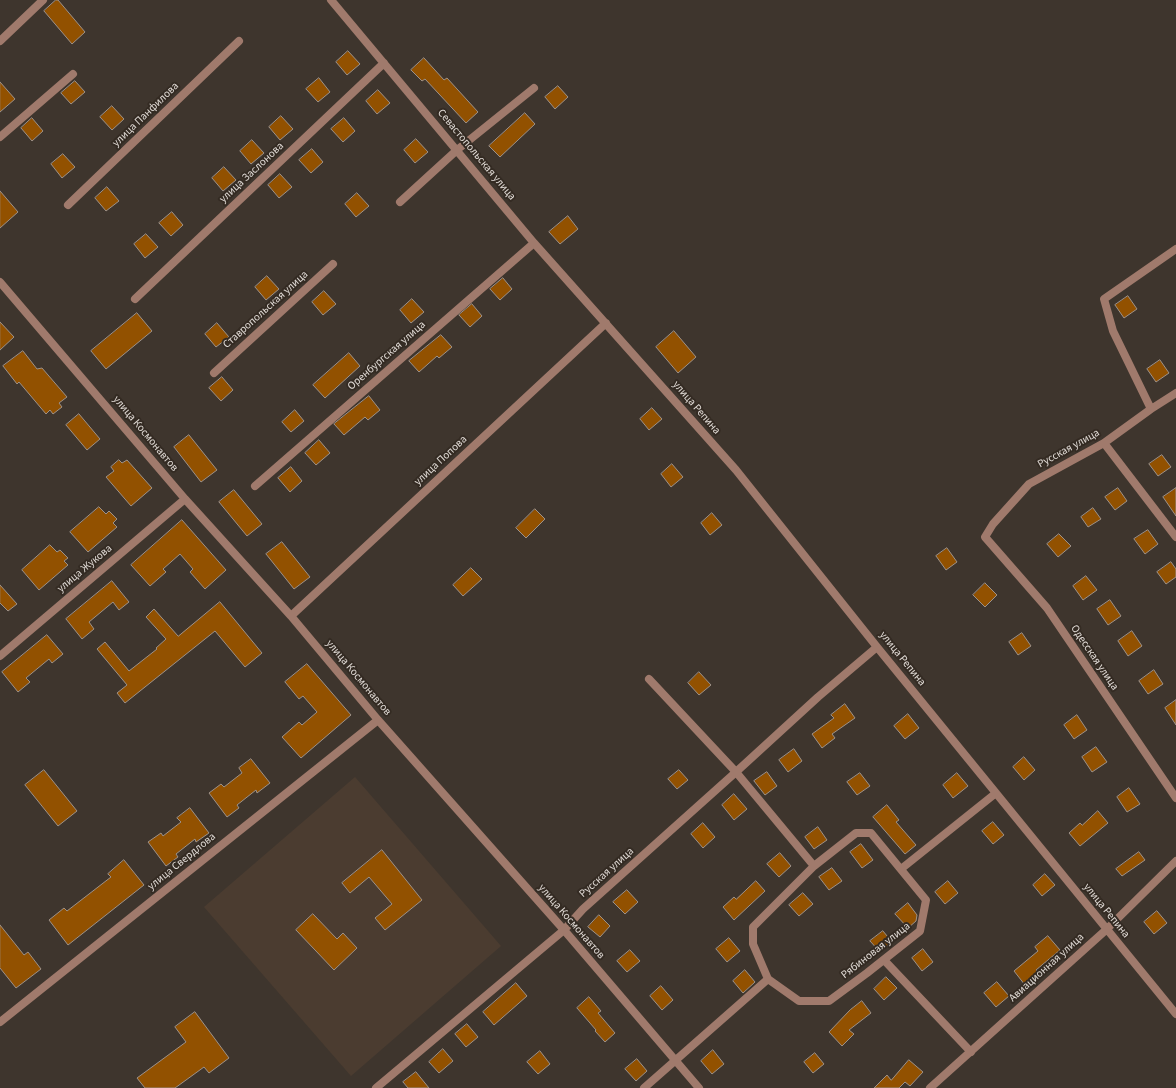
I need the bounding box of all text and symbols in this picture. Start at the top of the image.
street label: улица Панфилова [110,80,182,150]
street label: Севастопольская улица [434,107,518,203]
street label: улица Заслонова [217,140,287,206]
street label: Ставропольская улица [221,268,311,352]
street label: Оренбургская улица [345,319,429,393]
street label: улица Репина [669,379,723,437]
street label: улица Космонавтов [109,393,181,475]
street label: Русская улица [1036,427,1102,471]
street label: улица Попова [412,433,470,489]
street label: улица Жукова [55,542,115,596]
street label: Одесская улица [1067,623,1121,693]
street label: улица Репина [876,629,928,689]
street label: улица Космонавтов [322,637,394,719]
street label: улица Свердлова [145,831,219,893]
street label: Русская улица [577,845,637,901]
street label: улица Репина [1080,881,1132,941]
street label: улица Космонавтов [535,882,607,962]
street label: Рябиновая улица [839,920,913,982]
street label: Авиационная улица [1007,931,1087,1005]

